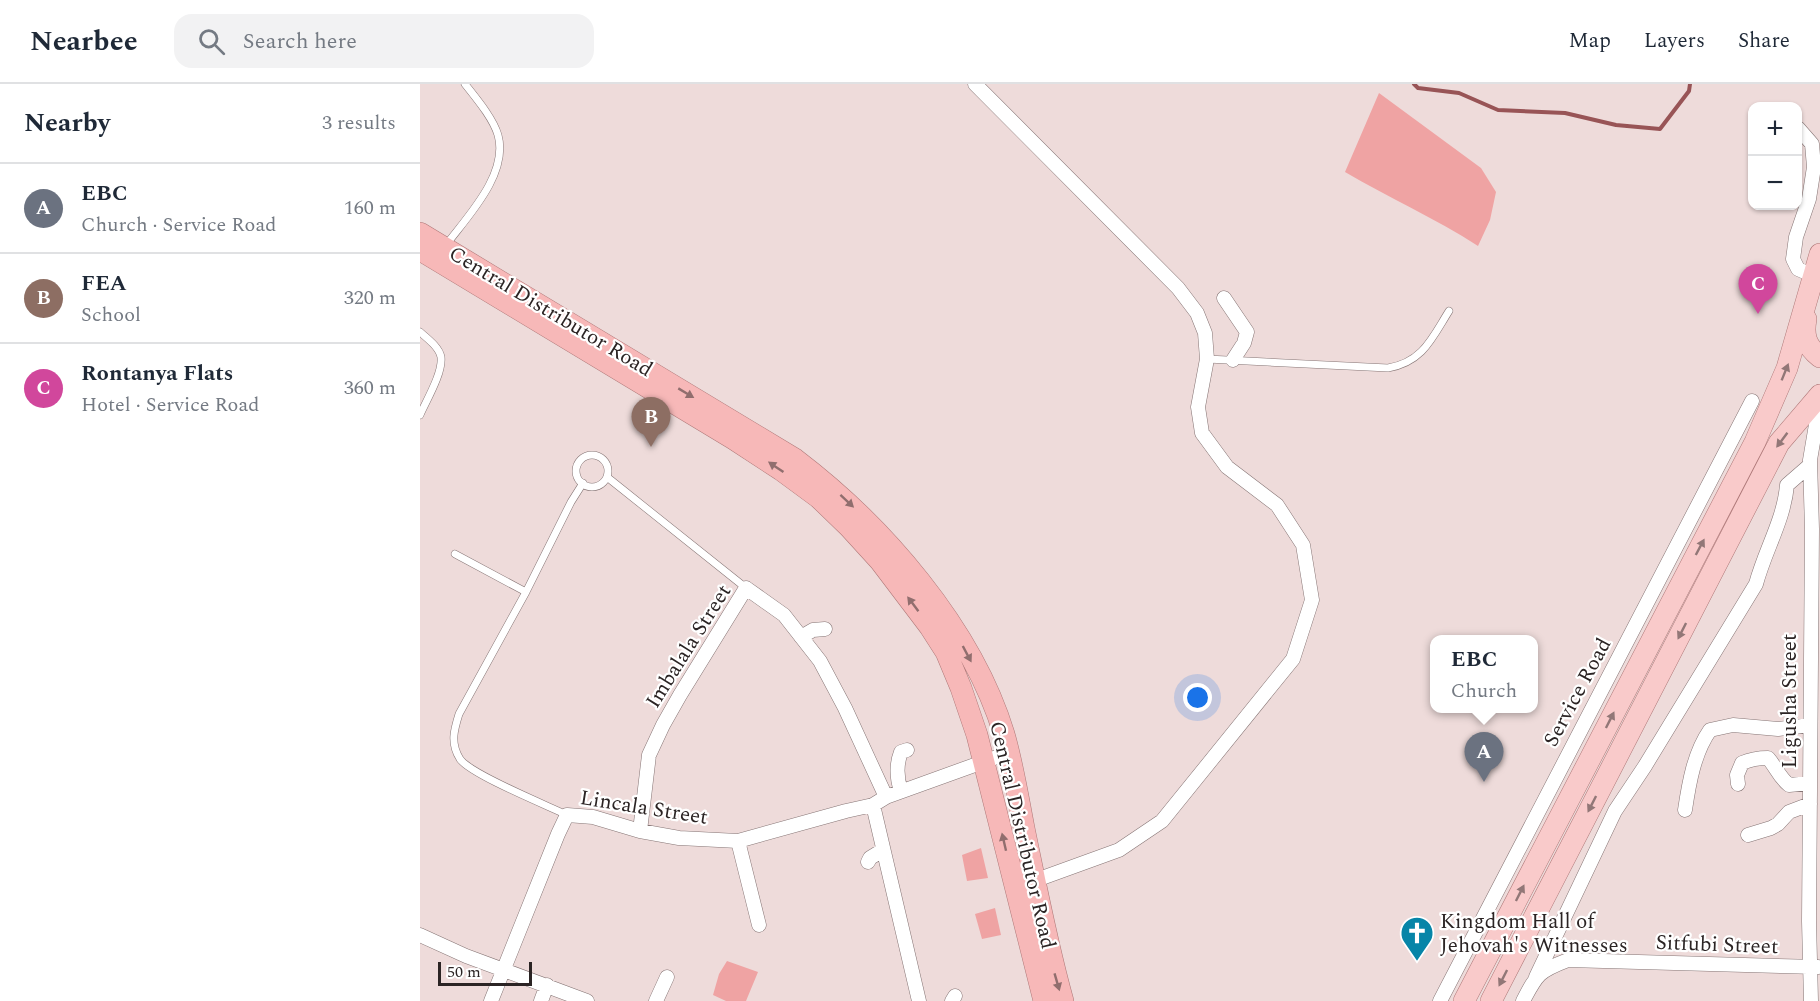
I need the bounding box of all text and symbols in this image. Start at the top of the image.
search box [174,14,594,68]
text: Nearbee [30,20,138,63]
icon: search [195,25,228,58]
text: Search here [243,25,357,58]
text: Map [1569,25,1611,57]
text: Layers [1644,25,1705,57]
text: Share [1738,25,1790,57]
map controls [1748,102,1802,210]
button: + [1748,102,1802,156]
text: Nearby [24,103,110,143]
text: 3 results [322,108,396,138]
button: − [1748,156,1802,210]
text: EBC [81,177,128,210]
text: A [36,193,51,223]
text: 160 m [344,193,396,223]
text: Church · Service Road [81,210,276,240]
street label: Central Distributor Road [442,238,659,386]
pin: C [1738,264,1778,314]
text: FEA [81,267,127,300]
text: B [36,283,51,313]
text: 320 m [344,283,396,313]
text: School [81,300,141,330]
text: Rontanya Flats [81,357,233,390]
one-way arrow [1781,363,1790,381]
text: C [36,373,51,403]
text: 360 m [344,373,396,403]
one-way arrow [678,387,694,398]
text: Hotel · Service Road [81,390,259,420]
pin: B [632,398,670,447]
one-way arrow [1776,431,1788,447]
one-way arrow [768,461,784,473]
one-way arrow [840,494,854,508]
one-way arrow [1695,538,1705,555]
street label: Imbalala Street [638,578,740,715]
one-way arrow [906,596,919,612]
one-way arrow [1677,622,1686,639]
street label: Service Road [1536,632,1620,753]
street label: Ligusha Street [1774,634,1806,768]
popup [1430,635,1538,713]
text: EBC [1451,643,1497,676]
one-way arrow [962,645,972,663]
text: Church [1451,676,1517,706]
your location [1183,683,1212,712]
one-way arrow [1605,711,1615,728]
street label: Central Distributor Road [980,718,1064,952]
pin: A [1464,732,1504,782]
street label: Lincala Street [578,782,710,834]
one-way arrow [1588,795,1598,813]
one-way arrow [999,833,1009,852]
one-way arrow [1515,884,1525,901]
place label: Kingdom Hall of Jehovah's Witnesses [1440,906,1628,962]
church icon: Kingdom Hall of Jehovah's Witnesses [1399,915,1435,962]
street label: Sitfubi Street [1655,927,1779,963]
scale bar [438,959,532,986]
text: 50 m [447,960,481,984]
one-way arrow [1498,969,1508,986]
one-way arrow [1053,973,1062,991]

